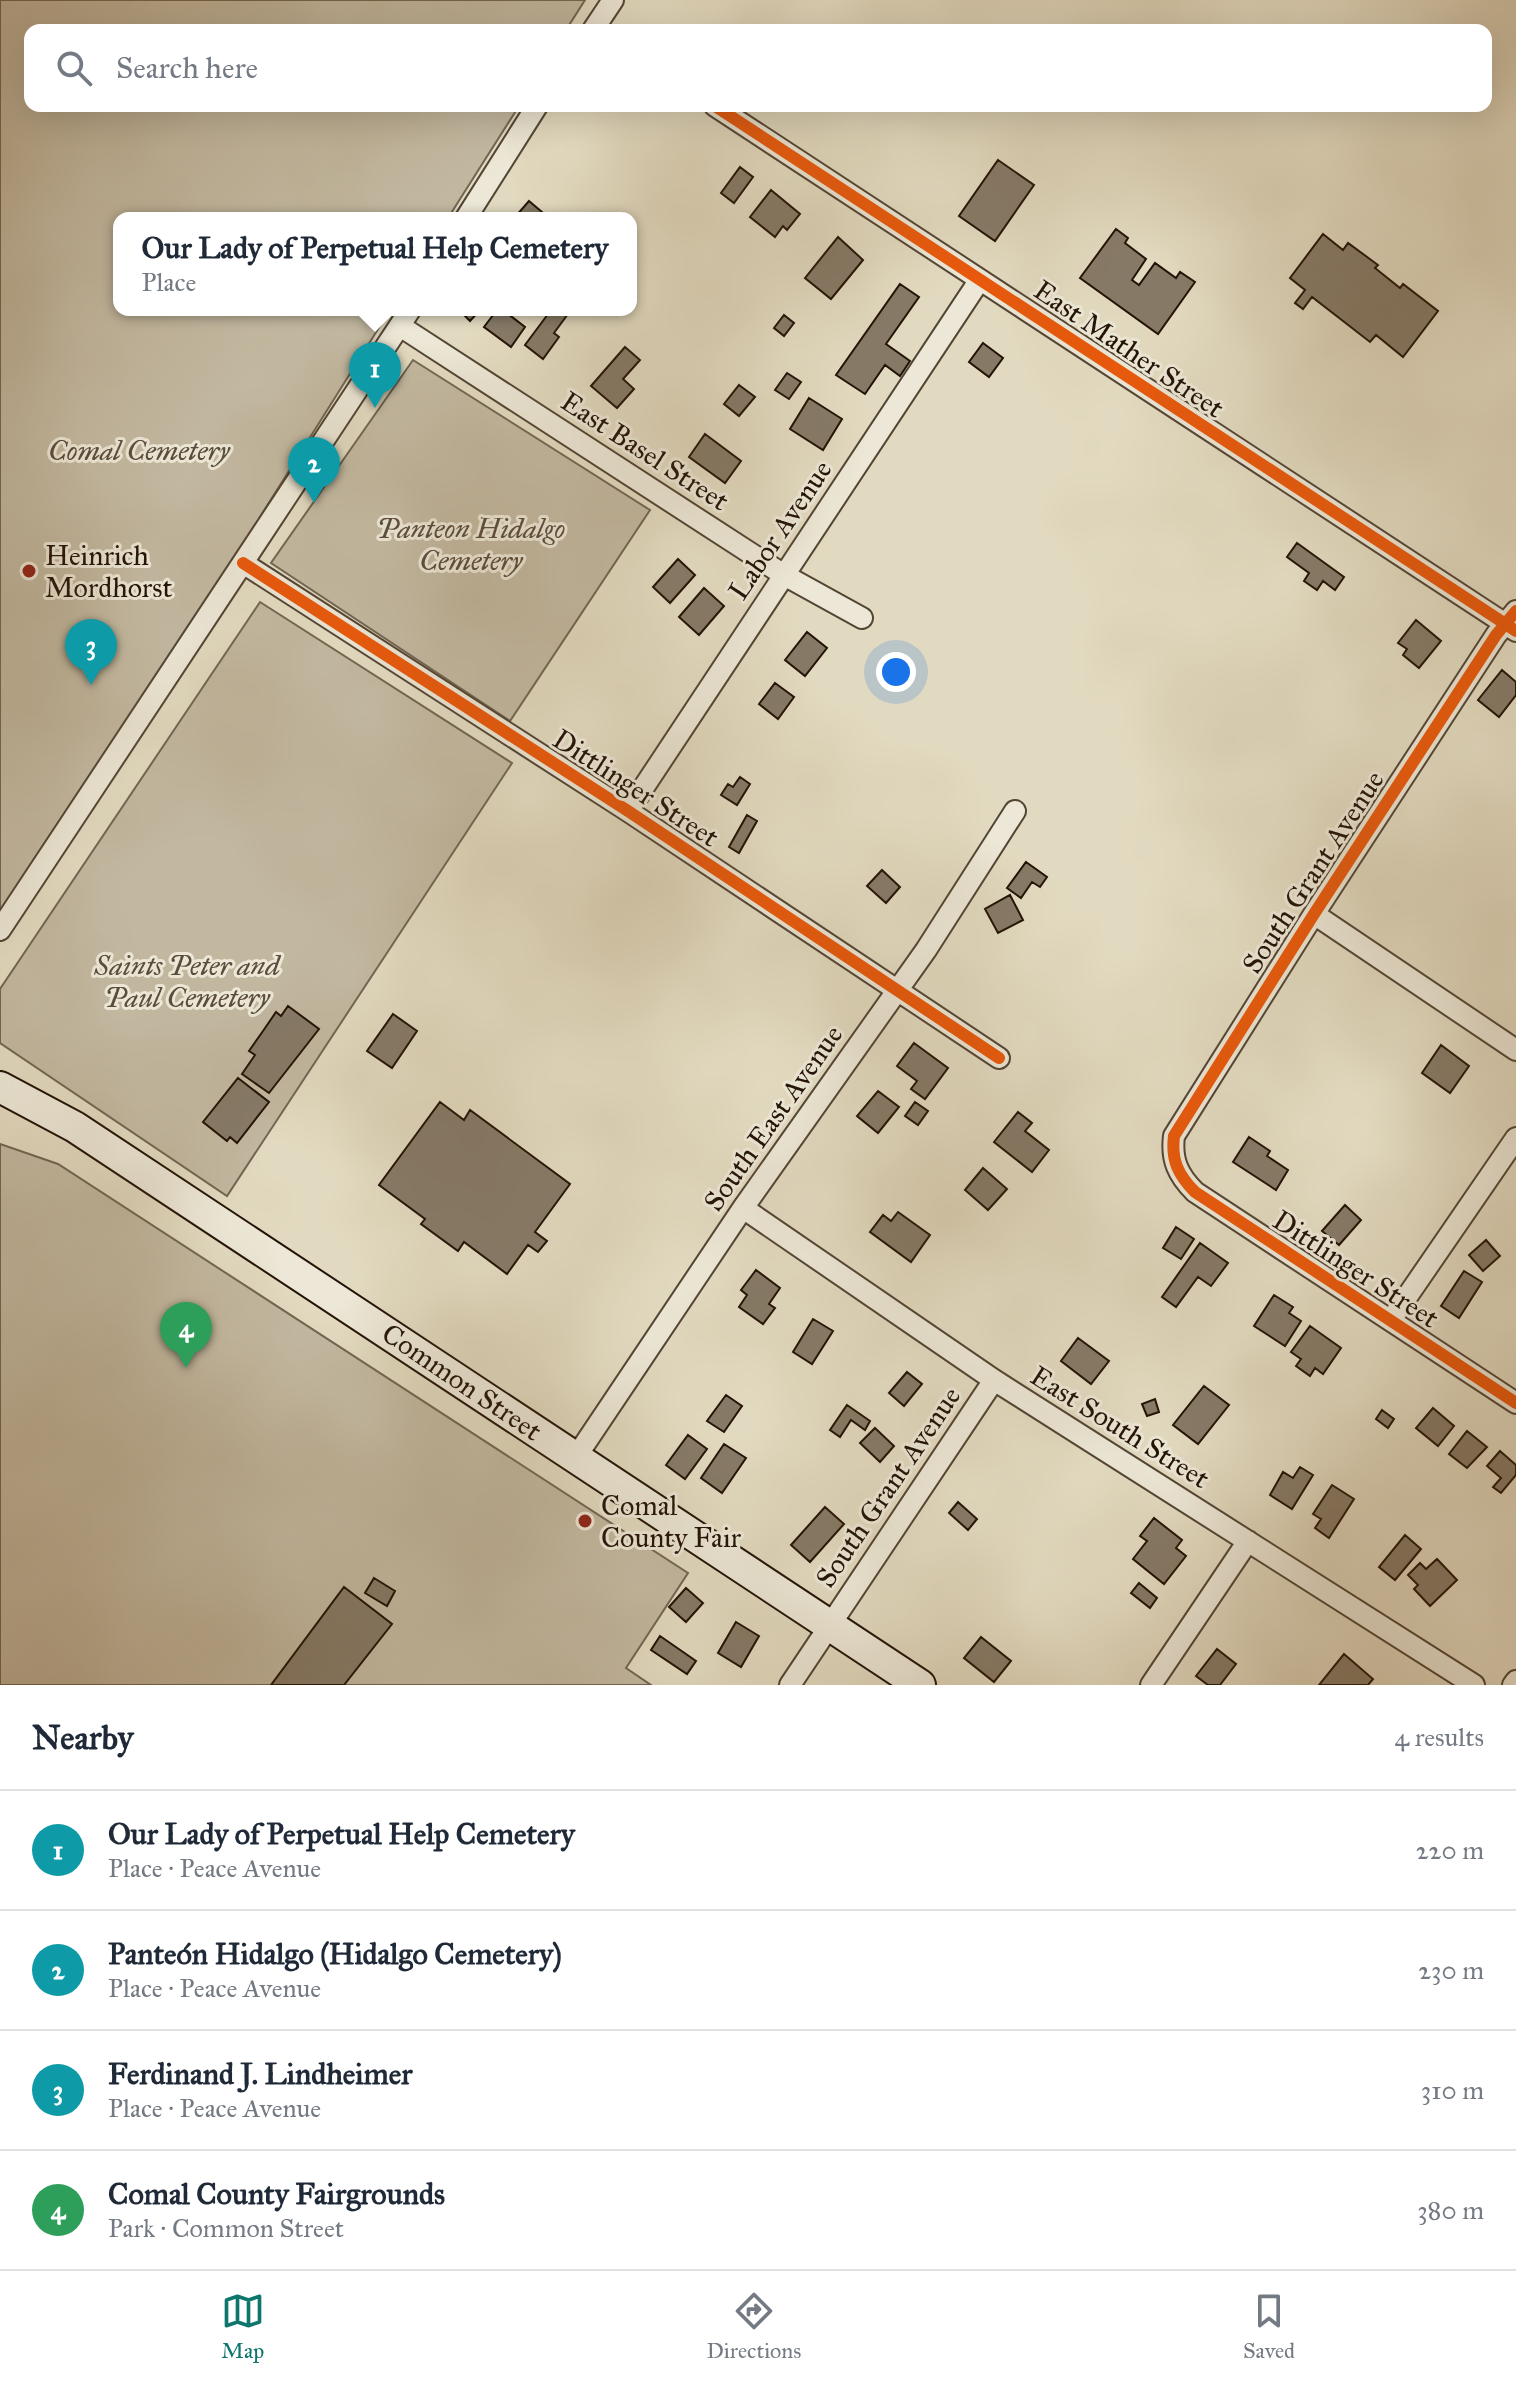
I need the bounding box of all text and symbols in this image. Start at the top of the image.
search box [24,24,1492,112]
icon: search [52,46,96,90]
text: Search here [116,50,258,86]
popup [113,212,637,316]
text: Our Lady of Perpetual Help Cemetery [142,230,608,266]
text: Place [142,266,196,298]
street label: East Mather Street [1027,272,1231,426]
pin: 1 [349,342,401,408]
street label: East Basel Street [554,384,736,518]
park label: Comal Cemetery [48,433,231,468]
pin: 2 [288,437,340,503]
street label: Labor Avenue [720,454,840,606]
park label: Panteon Hidalgo Cemetery [377,511,566,578]
place label: Heinrich Mordhorst [45,538,173,605]
marker: Heinrich Mordhorst [20,562,38,580]
pin: 3 [65,619,117,685]
your location [876,652,916,692]
street label: Dittlinger Street [546,721,726,855]
street label: South Grant Avenue [1234,764,1392,980]
park label: Saints Peter and Paul Cemetery [93,948,282,1015]
street label: South East Avenue [696,1018,850,1218]
street label: Dittlinger Street [1266,1202,1446,1336]
pin: 4 [160,1302,212,1368]
street label: Common Street [375,1316,549,1448]
street label: East South Street [1024,1358,1216,1496]
street label: South Grant Avenue [808,1380,968,1594]
place label: Comal County Fair [601,1488,742,1555]
marker: Comal County Fair [576,1512,594,1530]
text: Nearby [32,1717,134,1758]
text: 4 results [1395,1721,1484,1753]
text: Our Lady of Perpetual Help Cemetery [108,1816,575,1852]
text: 1 [53,1834,63,1866]
text: 220 m [1416,1834,1484,1866]
text: Place · Peace Avenue [108,1852,321,1884]
text: Panteón Hidalgo (Hidalgo Cemetery) [108,1936,562,1972]
text: 2 [52,1954,64,1986]
text: 230 m [1418,1954,1484,1986]
text: Place · Peace Avenue [108,1972,321,2004]
text: Ferdinand J. Lindheimer [108,2056,412,2092]
text: 3 [53,2074,63,2106]
text: 310 m [1421,2074,1484,2106]
text: Place · Peace Avenue [108,2092,321,2124]
text: Comal County Fairgrounds [108,2176,445,2212]
text: 4 [51,2194,65,2226]
text: 380 m [1417,2194,1484,2226]
text: Park · Common Street [108,2212,344,2244]
tab: Map [221,2289,265,2364]
tab: Directions [706,2289,801,2364]
tab: Saved [1243,2289,1295,2364]

